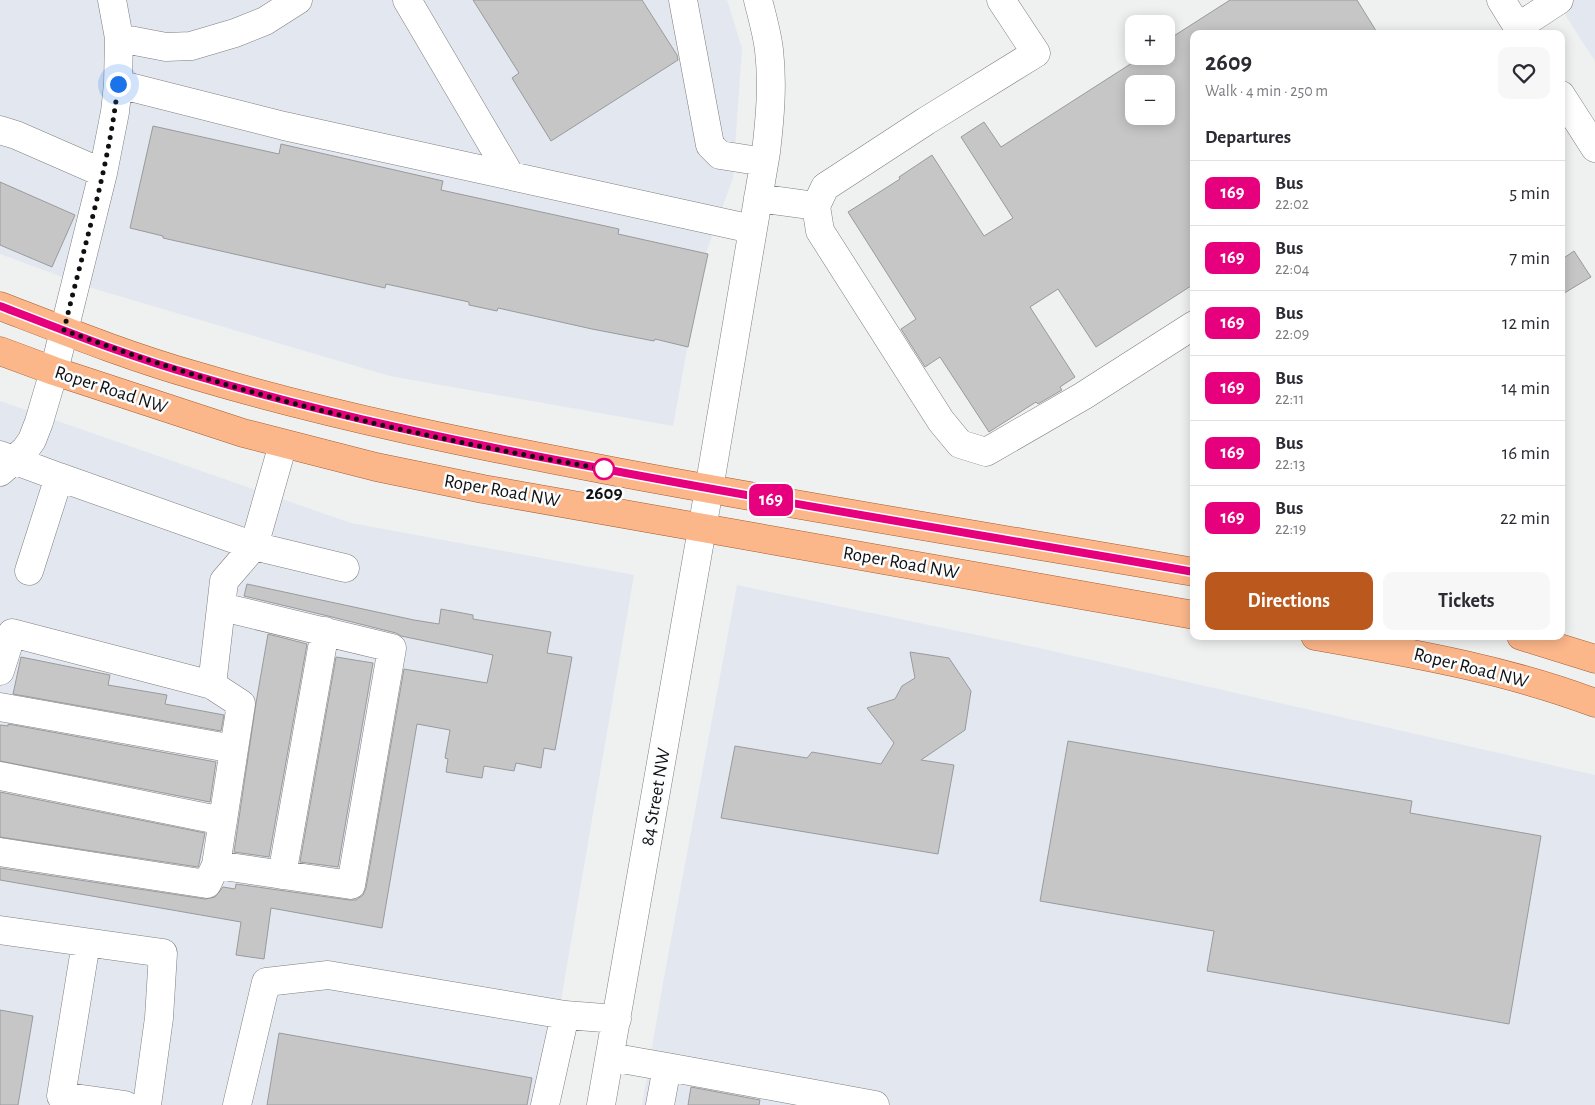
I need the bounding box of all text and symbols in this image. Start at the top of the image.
map controls [1125,15,1175,125]
button: + [1125,15,1175,65]
button: heart [1498,47,1550,99]
text: 2609 [1205,51,1252,75]
your location [106,72,131,97]
button: − [1125,75,1175,125]
text: Walk · 4 min · 250 m [1205,83,1328,99]
text: Departures [1205,128,1291,147]
text: Bus [1275,174,1303,193]
text: 169 [1221,184,1244,202]
text: 5 min [1509,184,1550,203]
text: 22:02 [1275,196,1309,212]
text: Bus [1275,239,1303,258]
text: 169 [1221,249,1244,267]
text: 7 min [1509,249,1550,268]
text: 22:04 [1275,261,1309,277]
text: Bus [1275,304,1303,323]
text: 169 [1221,314,1244,332]
text: 12 min [1502,314,1550,333]
text: 22:09 [1275,326,1309,342]
street label: Roper Road NW [52,363,170,417]
text: Bus [1275,369,1303,388]
text: 169 [1221,379,1244,397]
text: 14 min [1502,379,1550,398]
text: 22:11 [1275,391,1304,407]
text: Bus [1275,434,1303,453]
text: 169 [1221,444,1244,462]
text: 16 min [1502,444,1550,463]
text: 22:13 [1275,456,1305,472]
marker: 2609 [593,458,615,480]
street label: Roper Road NW [443,471,562,511]
place label: 2609 [585,484,623,503]
line badge: 169 [742,484,800,516]
text: 169 [759,491,783,509]
text: Bus [1275,499,1303,518]
text: 169 [1221,509,1244,527]
text: 22 min [1500,509,1550,528]
text: 22:19 [1275,521,1306,537]
street label: Roper Road NW [842,543,961,583]
button: Directions [1205,572,1373,630]
button: Tickets [1383,572,1550,630]
street label: Roper Road NW [1412,645,1530,691]
street label: 84 Street NW [638,747,674,847]

